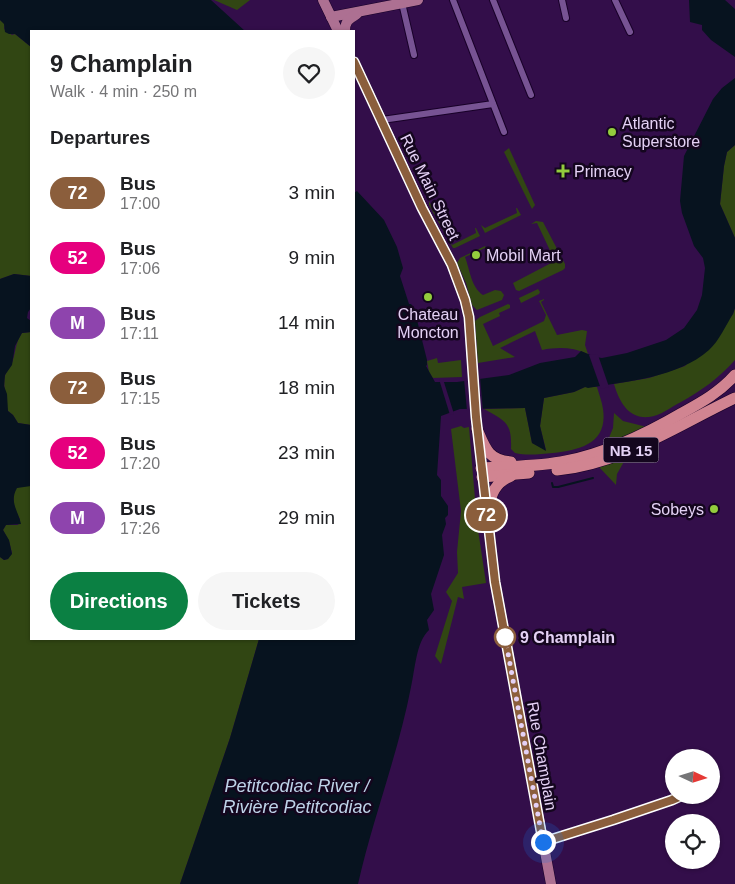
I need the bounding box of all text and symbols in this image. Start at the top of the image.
button: heart [283,47,335,99]
text: 9 Champlain [50,50,193,77]
text: Walk · 4 min · 250 m [50,83,197,100]
place label: Atlantic Superstore [622,115,700,150]
marker: Atlantic Superstore [606,126,618,138]
text: Departures [50,127,150,148]
street label: Rue Main Street [397,131,463,243]
place label: Primacy [574,163,632,180]
marker: Primacy [556,164,570,178]
text: Bus [120,173,156,194]
text: 3 min [289,182,335,203]
text: 72 [67,183,88,203]
text: 17:00 [120,195,160,212]
text: Bus [120,238,156,259]
text: 9 min [289,247,335,268]
place label: Mobil Mart [486,247,561,264]
text: 52 [67,248,88,268]
marker: Mobil Mart [470,249,482,261]
text: 17:06 [120,260,160,277]
marker: Chateau Moncton [422,291,434,303]
text: Bus [120,303,156,324]
place label: Chateau Moncton [397,306,459,341]
text: 14 min [278,312,335,333]
text: M [70,313,85,333]
text: 17:11 [120,325,159,342]
text: Bus [120,368,156,389]
text: 18 min [278,377,335,398]
text: 72 [67,378,88,398]
text: 17:15 [120,390,160,407]
text: Bus [120,433,156,454]
road number: NB 15 [604,438,658,462]
text: 23 min [278,442,335,463]
text: 52 [67,443,88,463]
text: 17:20 [120,455,160,472]
text: Bus [120,498,156,519]
line badge: 72 [464,499,508,531]
place label: Sobeys [651,501,704,518]
marker: Sobeys [708,503,720,515]
text: 72 [476,505,496,525]
text: 29 min [278,507,335,528]
text: M [70,508,85,528]
text: 17:26 [120,520,160,537]
button: Directions [50,572,188,630]
button: Tickets [198,572,335,630]
marker: 9 Champlain [494,626,516,648]
place label: 9 Champlain [520,629,615,646]
street label: Rue Champlain [524,700,560,812]
north arrow [665,749,720,804]
map controls [665,749,720,869]
water label: Petitcodiac River / Rivière Petitcodiac [222,776,372,817]
button: locate [665,814,720,869]
your location [531,830,556,855]

